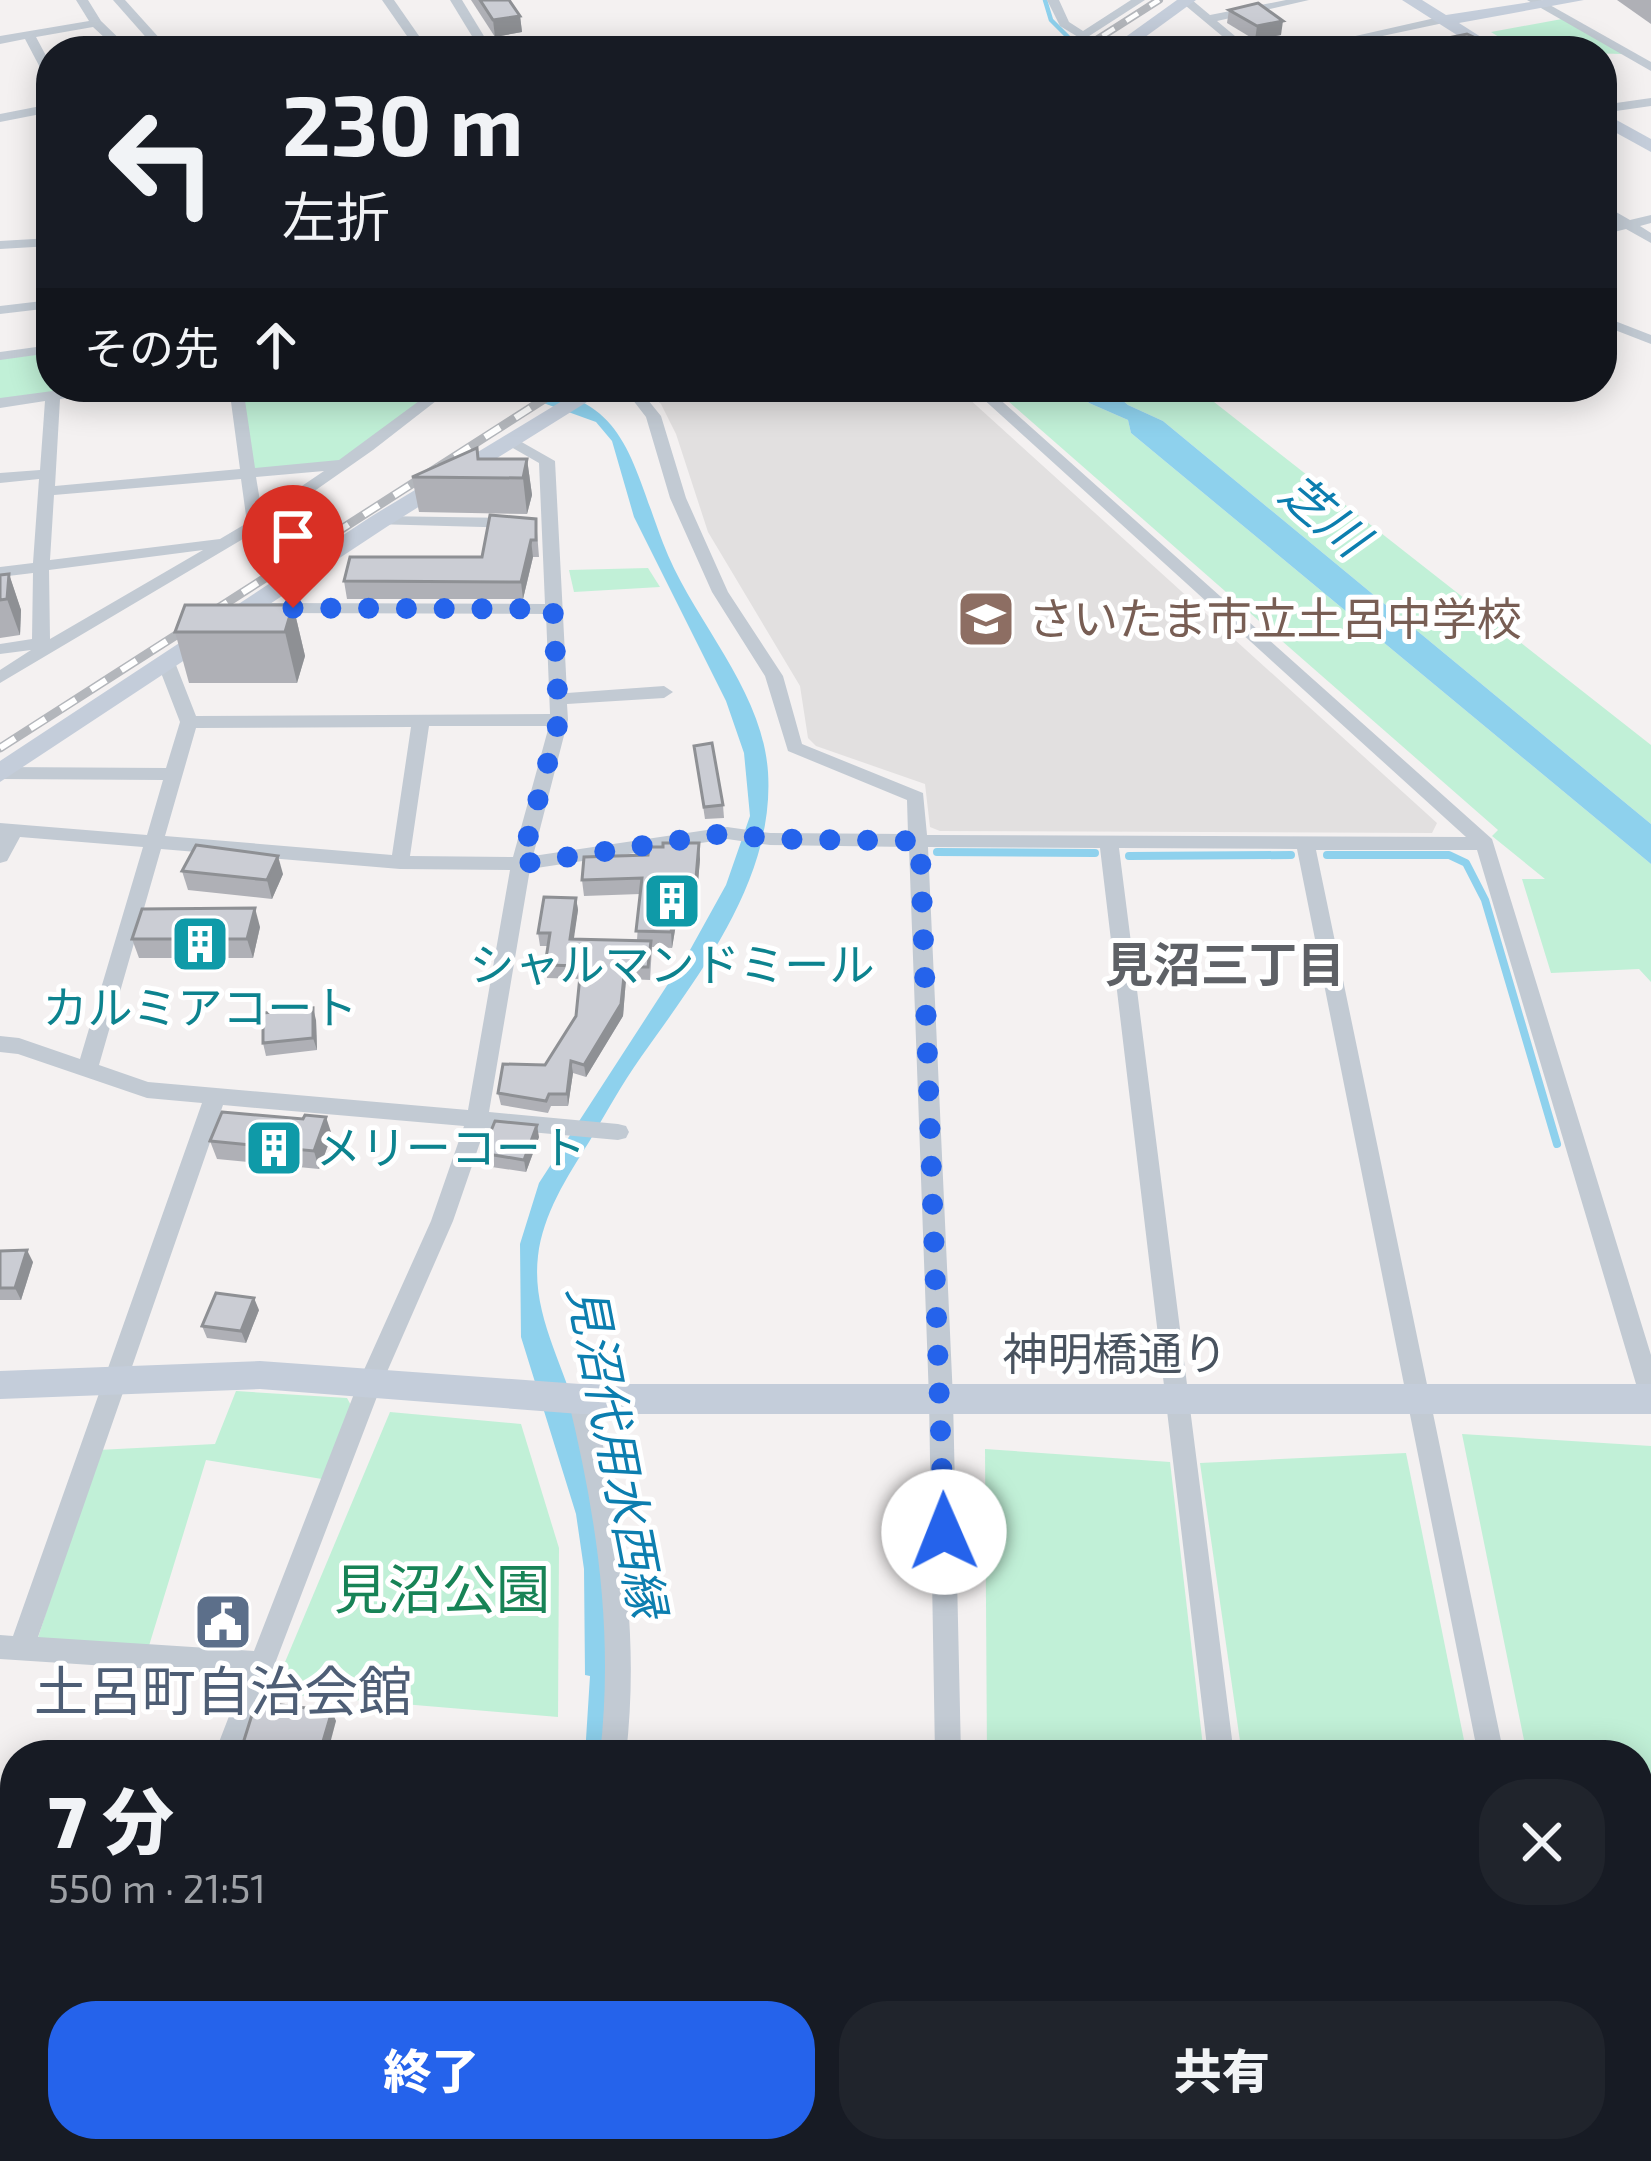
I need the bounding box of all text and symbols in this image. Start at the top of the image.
text: 230 m [282,72,524,173]
icon: left [84,84,240,240]
text: 左折 [282,183,390,248]
icon: ahead [243,312,309,378]
text: その先 [84,320,219,374]
water label: 芝川 [1270,460,1385,570]
pin [242,485,344,608]
icon: arrive [260,503,326,569]
school or university icon: さいたま市立土呂中学校 [955,588,1017,650]
place label: さいたま市立土呂中学校 [1028,590,1522,644]
building icon: シャルマンドミール [641,870,703,932]
building icon: カルミアコート [169,913,231,975]
district label: 見沼三丁目 [1105,934,1345,992]
place label: シャルマンドミール [469,936,875,990]
place label: カルミアコート [42,979,358,1033]
building icon: メリーコート [243,1117,305,1179]
place label: メリーコート [316,1119,586,1173]
water label: 見沼代用水西縁 [558,1280,680,1626]
street label: 神明橋通り [1002,1325,1228,1379]
position arrow [881,1469,1007,1595]
park label: 見沼公園 [334,1555,550,1620]
public building icon: 土呂町自治会館 [192,1591,254,1653]
place label: 土呂町自治会館 [34,1657,412,1722]
text: 7 分 [48,1776,174,1862]
button: close [1479,1779,1605,1905]
text: 550 m · 21:51 [48,1864,266,1911]
button: 終了 [48,2001,815,2139]
button: 共有 [839,2001,1605,2139]

